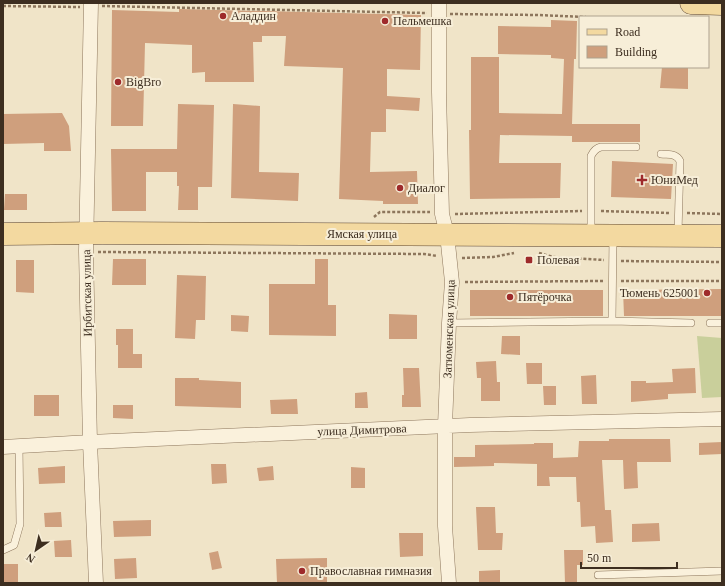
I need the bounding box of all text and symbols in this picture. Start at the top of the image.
place label: Аладдин [231,9,277,23]
marker: Аладдин [218,11,228,21]
place label: Пельмешка [393,14,452,28]
marker: Пельмешка [380,16,390,26]
legend [579,16,709,68]
text: Road [615,25,640,39]
text: Building [615,45,657,59]
place label: BigBro [126,75,161,89]
marker: BigBro [113,77,123,87]
place label: ЮниМед [651,173,698,187]
marker: ЮниМед [636,174,648,186]
place label: Диалог [408,181,445,195]
marker: Диалог [395,183,405,193]
street label: Ямская улица [327,227,398,241]
street label: Ирбитская улица [79,249,95,337]
place label: Полевая [537,253,580,267]
marker: Полевая [524,255,534,265]
street label: Затюменская улица [440,279,458,379]
place label: Тюмень 625001 [620,286,699,300]
marker: Тюмень 625001 [702,288,712,298]
place label: Пятёрочка [518,290,572,304]
marker: Пятёрочка [505,292,515,302]
street label: улица Димитрова [317,421,408,439]
north arrow [16,530,56,570]
scale bar [581,544,677,570]
text: N [24,551,37,565]
text: 50 m [587,551,612,565]
place label: Православная гимназия [310,564,432,578]
marker: Православная гимназия [297,566,307,576]

